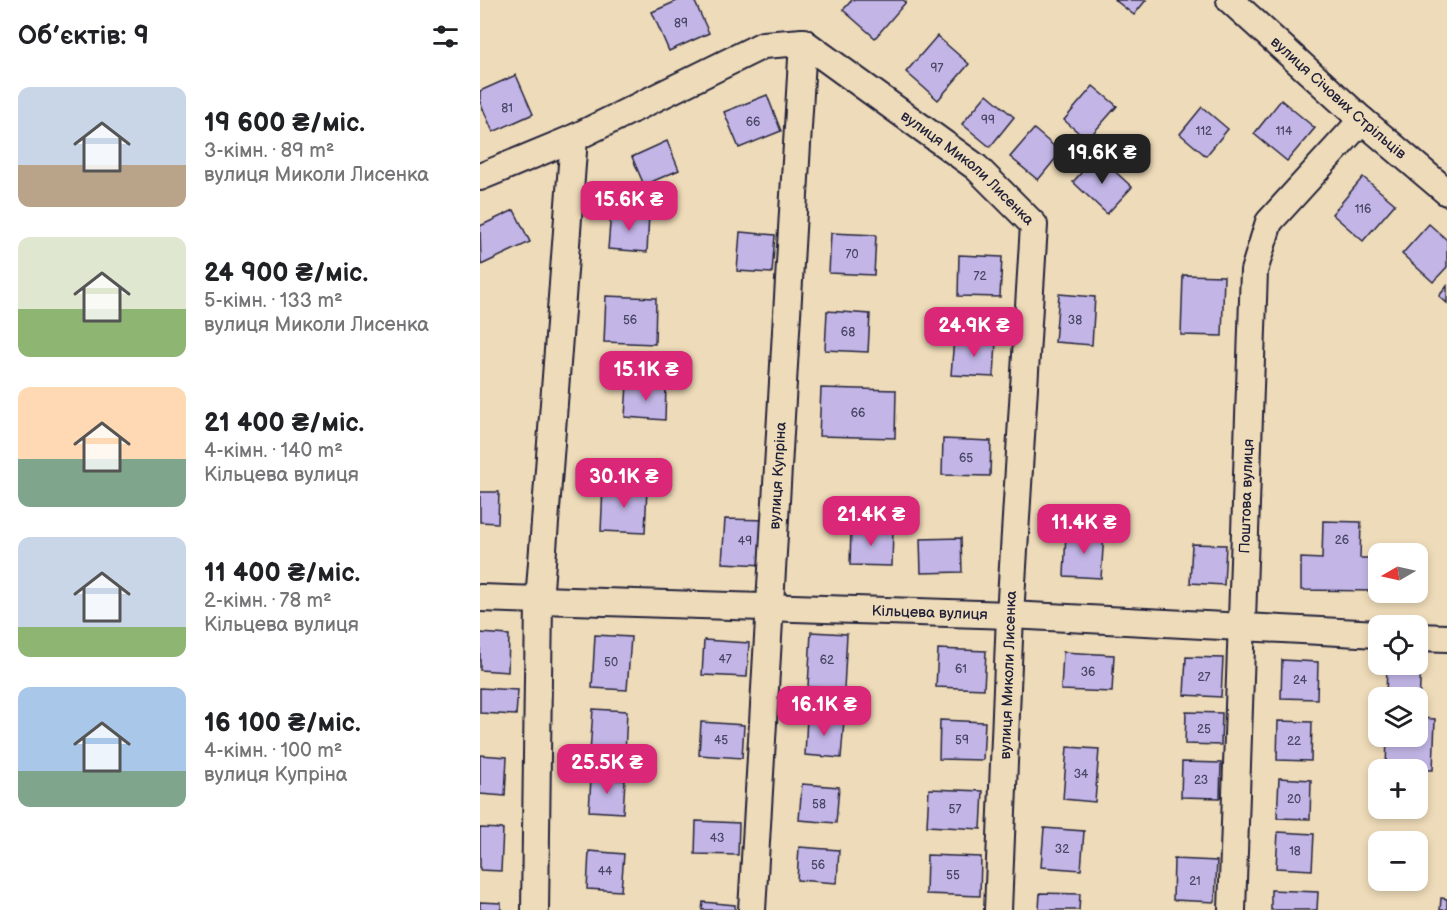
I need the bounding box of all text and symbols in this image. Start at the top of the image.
house number: 89 [674,16,688,31]
icon: filters [429,20,462,53]
text: Об’єктів: 9 [18,21,149,52]
street label: вулиця Січових Стрільців [1267,33,1410,163]
house number: 97 [931,61,944,76]
house number: 81 [501,101,513,116]
street label: вулиця Миколи Лисенка [897,107,1038,230]
text: 19 600 ₴/міс. [204,108,365,139]
icon: home [66,111,138,183]
house number: 99 [981,113,995,128]
house number: 66 [746,115,760,130]
house number: 112 [1196,124,1212,139]
house number: 114 [1276,124,1293,139]
pin: 19.6K ₴ [1047,134,1157,185]
text: 3-кімн. · 89 m² [204,139,334,163]
text: 19.6K ₴ [1068,141,1137,165]
text: вулиця Миколи Лисенка [204,163,429,187]
pin: 15.6K ₴ [574,181,684,232]
text: 15.6K ₴ [595,188,663,212]
house number: 116 [1355,202,1371,217]
house number: 70 [846,247,858,262]
text: 24 900 ₴/міс. [204,258,368,289]
icon: home [66,261,138,333]
house number: 72 [974,269,986,284]
text: 5-кімн. · 133 m² [204,289,343,313]
pin: 24.9K ₴ [919,307,1029,358]
text: вулиця Миколи Лисенка [204,313,429,337]
house number: 56 [623,313,637,328]
house number: 38 [1068,313,1082,328]
text: 24.9K ₴ [938,314,1010,338]
house number: 68 [841,325,855,340]
pin: 15.1K ₴ [591,351,701,402]
text: 15.1K ₴ [613,358,679,382]
house number: 66 [851,406,865,421]
text: 21 400 ₴/міс. [204,408,364,439]
icon: home [66,411,138,483]
street label: вулиця Купріна [765,421,791,530]
text: 4-кімн. · 140 m² [204,439,343,463]
street label: Поштова вулиця [1235,439,1258,554]
house number: 65 [959,451,973,466]
pin: 30.1K ₴ [569,458,679,509]
text: Кільцева вулиця [204,463,359,487]
text: 30.1K ₴ [589,465,659,489]
pin: 21.4K ₴ [816,496,926,547]
text: 21.4K ₴ [837,503,905,527]
pin: 11.4K ₴ [1029,504,1139,555]
text: 11.4K ₴ [1051,511,1117,535]
house number: 26 [1335,533,1349,548]
house number: 49 [738,534,752,549]
north arrow [1368,543,1428,603]
map controls [1368,543,1428,891]
text: 11 400 ₴/міс. [204,558,360,589]
icon: home [66,561,138,633]
text: 2-кімн. · 78 m² [204,589,332,613]
street label: вулиця Миколи Лисенка [996,590,1021,760]
street label: Кільцева вулиця [871,602,988,624]
text: Кільцева вулиця [204,613,359,637]
button: locate [1368,615,1428,675]
house number: 47 [718,652,732,667]
house number: 62 [820,653,834,668]
house number: 50 [604,655,618,670]
house number: 61 [955,662,967,677]
house number: 36 [1081,665,1095,680]
house number: 27 [1198,670,1211,685]
house number: 24 [1293,673,1308,688]
pin: 16.1K ₴ [769,686,879,737]
button: layers [1368,687,1428,747]
text: 16.1K ₴ [791,693,857,717]
text: 16 100 ₴/міс. [204,708,361,739]
icon: home [66,711,138,783]
house number: 25 [1197,722,1211,737]
house number: 45 [714,733,728,748]
house number: 59 [955,733,969,748]
house number: 22 [1287,734,1301,749]
text: 4-кімн. · 100 m² [204,739,342,763]
pin: 25.5K ₴ [552,744,662,795]
text: 25.5K ₴ [571,751,643,775]
button: + [1368,759,1428,819]
text: вулиця Купріна [204,763,348,787]
house number: 34 [1074,767,1089,782]
house number: 23 [1194,773,1208,788]
house number: 20 [1287,792,1301,807]
house number: 58 [812,797,826,812]
house number: 57 [949,802,961,817]
house number: 43 [710,831,724,846]
button: − [1368,831,1428,891]
house number: 32 [1055,842,1069,857]
house number: 18 [1289,844,1301,859]
house number: 56 [811,858,825,873]
house number: 44 [598,864,613,879]
house number: 55 [946,868,960,883]
house number: 21 [1189,874,1201,889]

